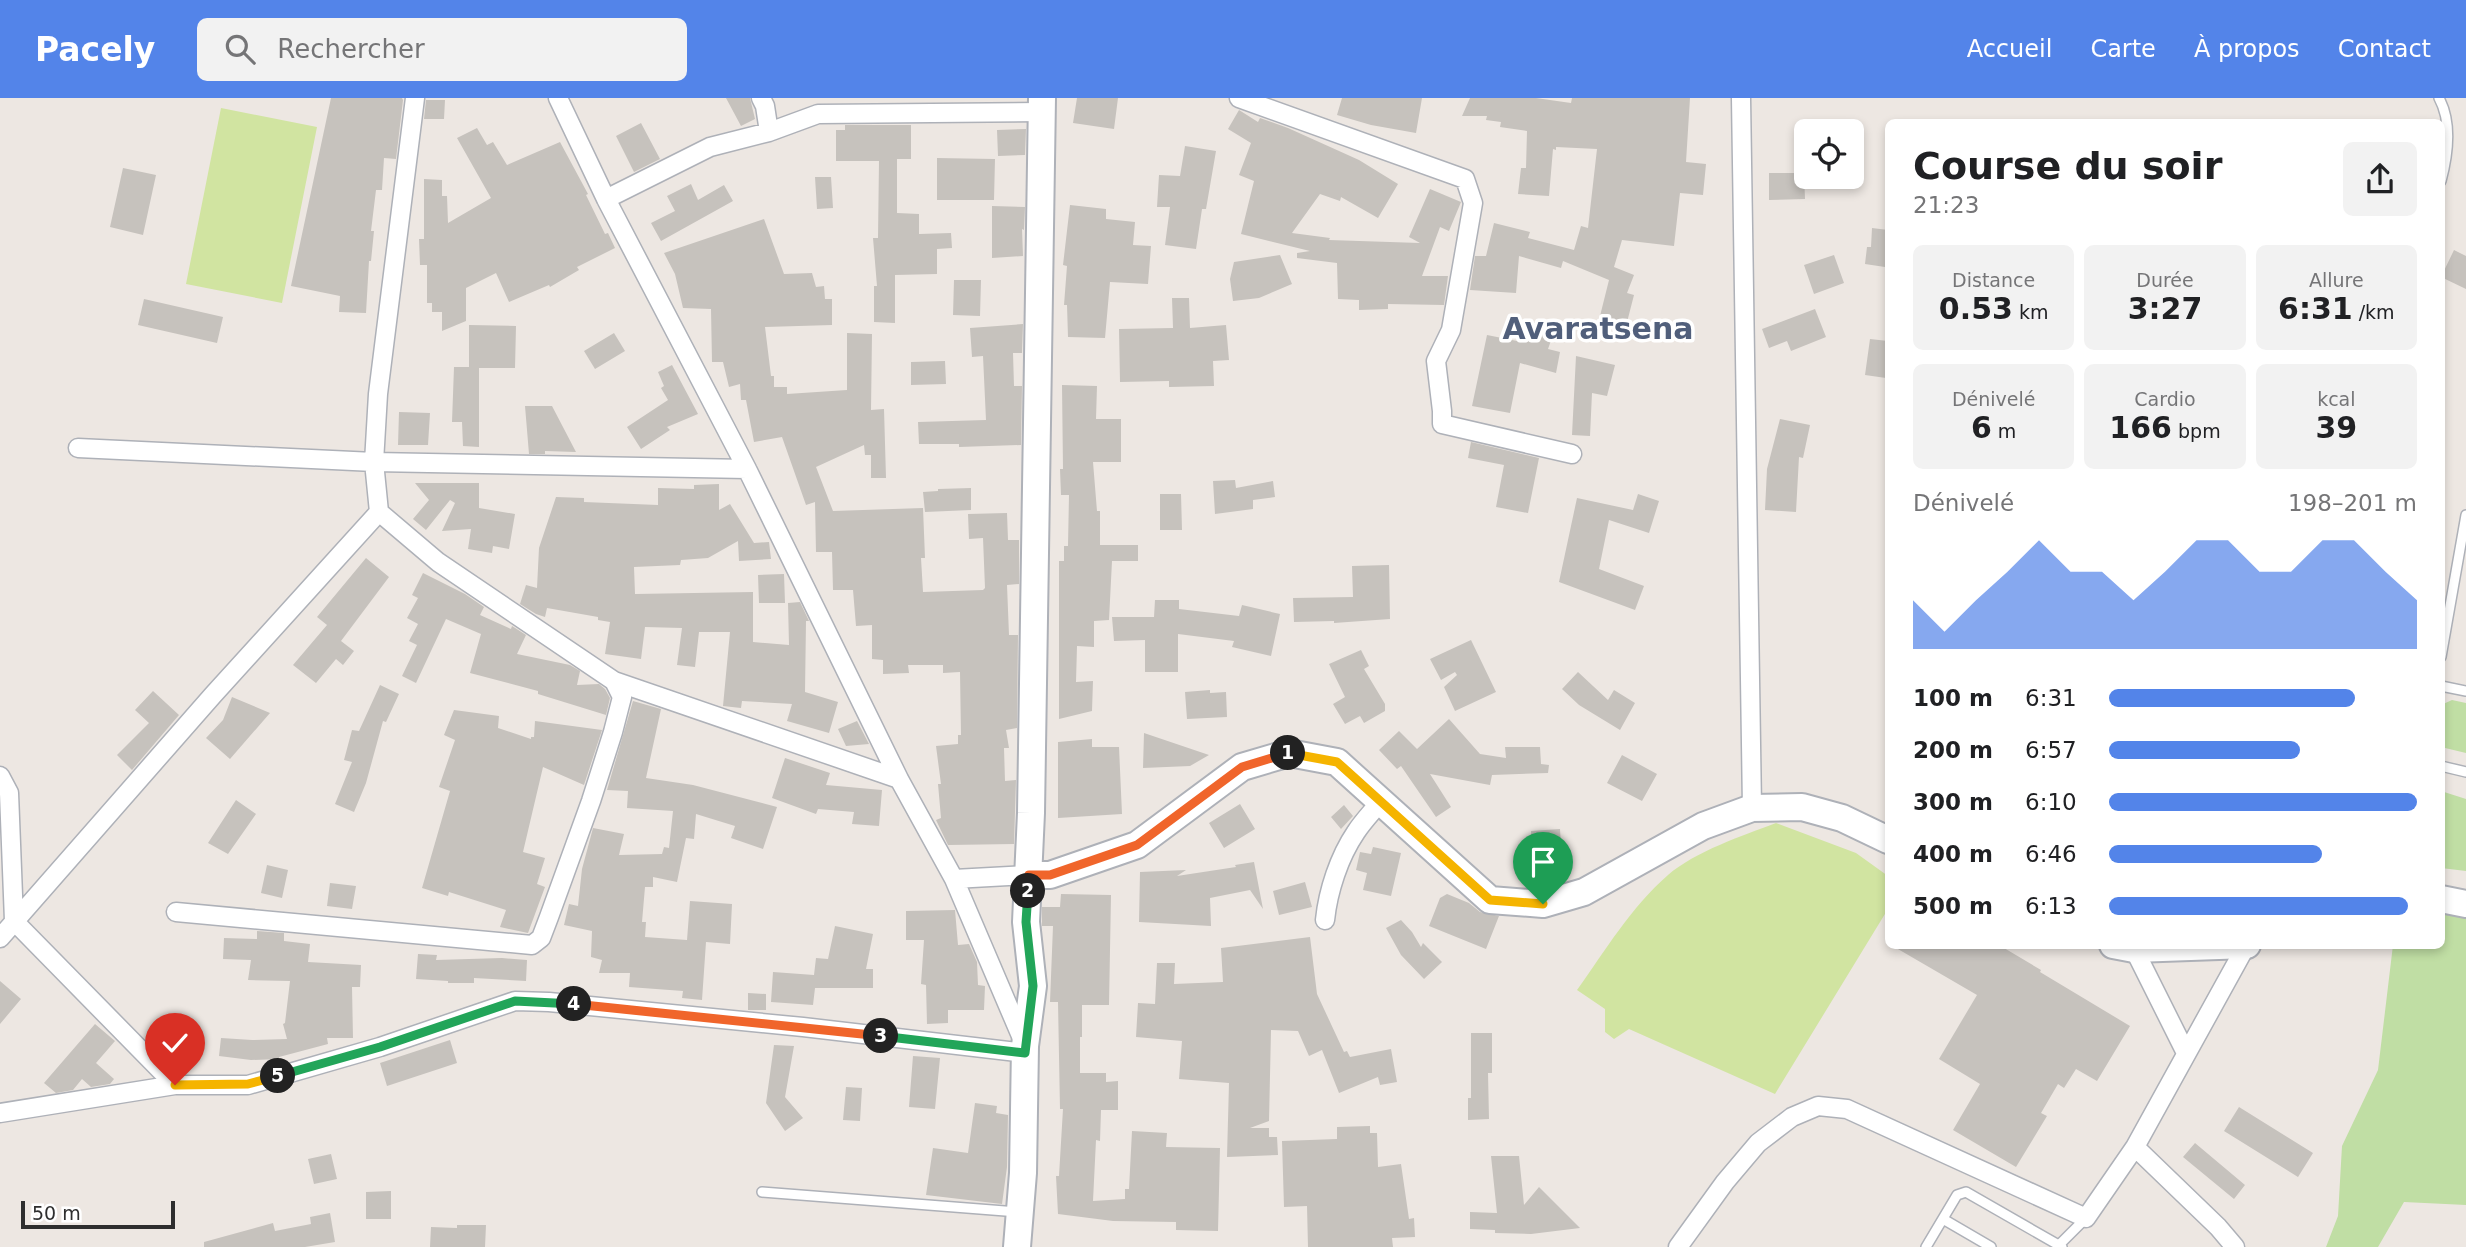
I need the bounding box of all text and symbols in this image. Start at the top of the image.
search box [197,18,687,81]
text: Pacely [35,30,155,69]
icon: search [221,30,259,68]
text: Rechercher [277,34,425,64]
text: Accueil [1967,35,2052,63]
text: Carte [2090,35,2156,63]
text: À propos [2194,35,2300,63]
text: Contact [2338,35,2431,63]
map controls [1794,119,1864,189]
button: locate [1794,119,1864,189]
button: share [2343,142,2417,216]
text: Course du soir [1913,144,2222,188]
text: 21:23 [1913,192,1979,218]
text: Distance [1952,269,2035,291]
text: Durée [2136,269,2194,291]
text: Allure [2309,269,2364,291]
text: 0.53 [1939,291,2013,326]
text: 3:27 [2128,291,2202,326]
text: 6:31 [2278,291,2353,326]
text: km [2013,301,2048,323]
text: /km [2353,301,2395,323]
district label: Avaratsena [1502,311,1694,346]
text: Dénivelé [1952,388,2035,410]
text: Cardio [2134,388,2196,410]
text: kcal [2317,388,2356,410]
text: 6 [1971,410,1992,445]
text: 166 [2109,410,2172,445]
text: 39 [2315,410,2357,445]
text: m [1992,420,2016,442]
text: bpm [2172,420,2221,442]
text: Dénivelé [1913,490,2014,516]
text: 198–201 m [2288,490,2417,516]
text: 100 m [1913,685,1993,711]
text: 6:31 [2025,685,2077,711]
pin: 1 [1270,736,1306,770]
text: 200 m [1913,737,1993,763]
text: 6:57 [2025,737,2077,763]
text: 1 [1281,741,1294,763]
text: 300 m [1913,789,1993,815]
text: 6:10 [2025,789,2077,815]
pin [1513,832,1573,904]
text: 400 m [1913,841,1993,867]
text: 6:46 [2025,841,2077,867]
icon: arrive [1524,843,1562,881]
pin: 2 [1010,874,1046,908]
text: 2 [1021,879,1034,901]
text: 500 m [1913,893,1993,919]
text: 6:13 [2025,893,2077,919]
pin: 4 [556,986,592,1021]
text: 4 [567,992,580,1014]
pin [145,1013,205,1085]
pin: 3 [864,1018,898,1054]
icon: check [156,1024,194,1062]
text: 3 [874,1024,887,1046]
pin: 5 [260,1058,296,1094]
text: 5 [271,1064,284,1086]
scale bar [21,1198,175,1230]
text: 50 m [32,1202,81,1224]

